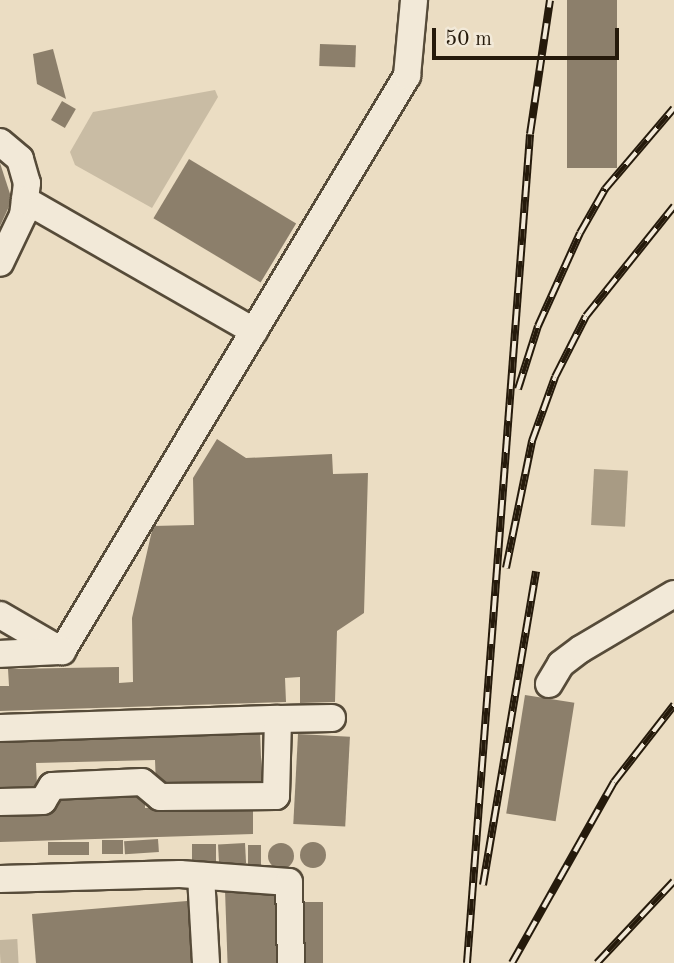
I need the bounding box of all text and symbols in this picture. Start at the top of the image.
scale bar [436,14,623,58]
text: 50 m [445,29,492,50]

